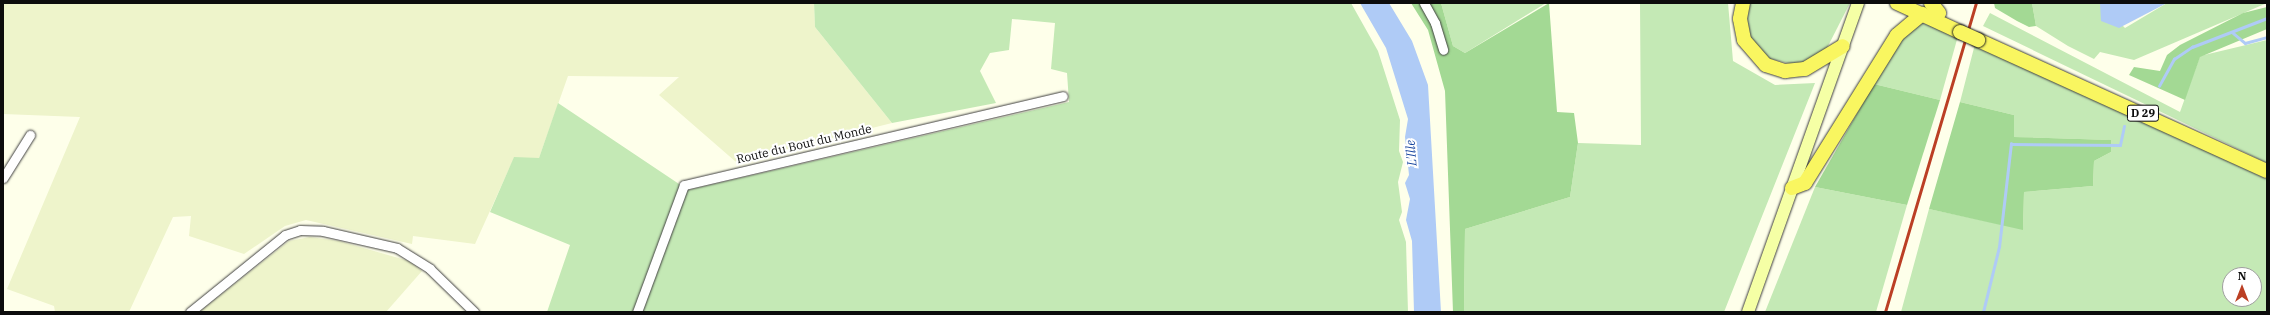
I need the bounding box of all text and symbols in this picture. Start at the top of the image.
road number: D 29 [2126,104,2160,122]
street label: Route du Bout du Monde [735,121,873,167]
water label: L'Ille [1403,140,1421,166]
north arrow [2222,267,2262,307]
text: N [2238,269,2246,283]

